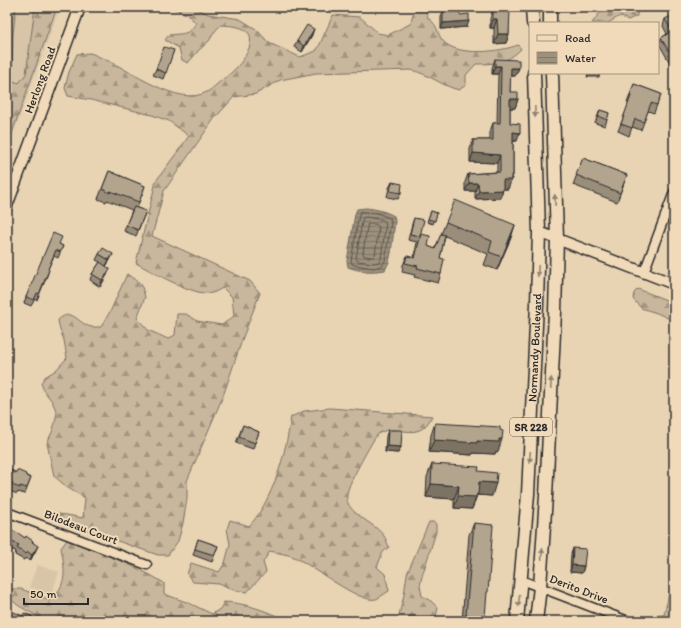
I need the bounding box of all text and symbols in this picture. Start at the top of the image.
legend [529,22,659,74]
text: Road [565,31,591,45]
street label: Herlong Road [21,44,59,115]
text: Water [565,51,596,65]
one-way arrow [532,106,539,118]
one-way arrow [552,194,559,206]
one-way arrow [534,265,541,277]
street label: Normandy Boulevard [525,293,544,402]
one-way arrow [548,377,555,389]
road number: SR 228 [510,418,552,436]
one-way arrow [526,451,533,463]
street label: Bilodeau Court [42,507,120,548]
one-way arrow [539,548,546,560]
street label: Derito Drive [548,571,611,607]
scale bar [24,580,88,606]
text: 50 m [30,587,56,601]
one-way arrow [516,595,522,607]

